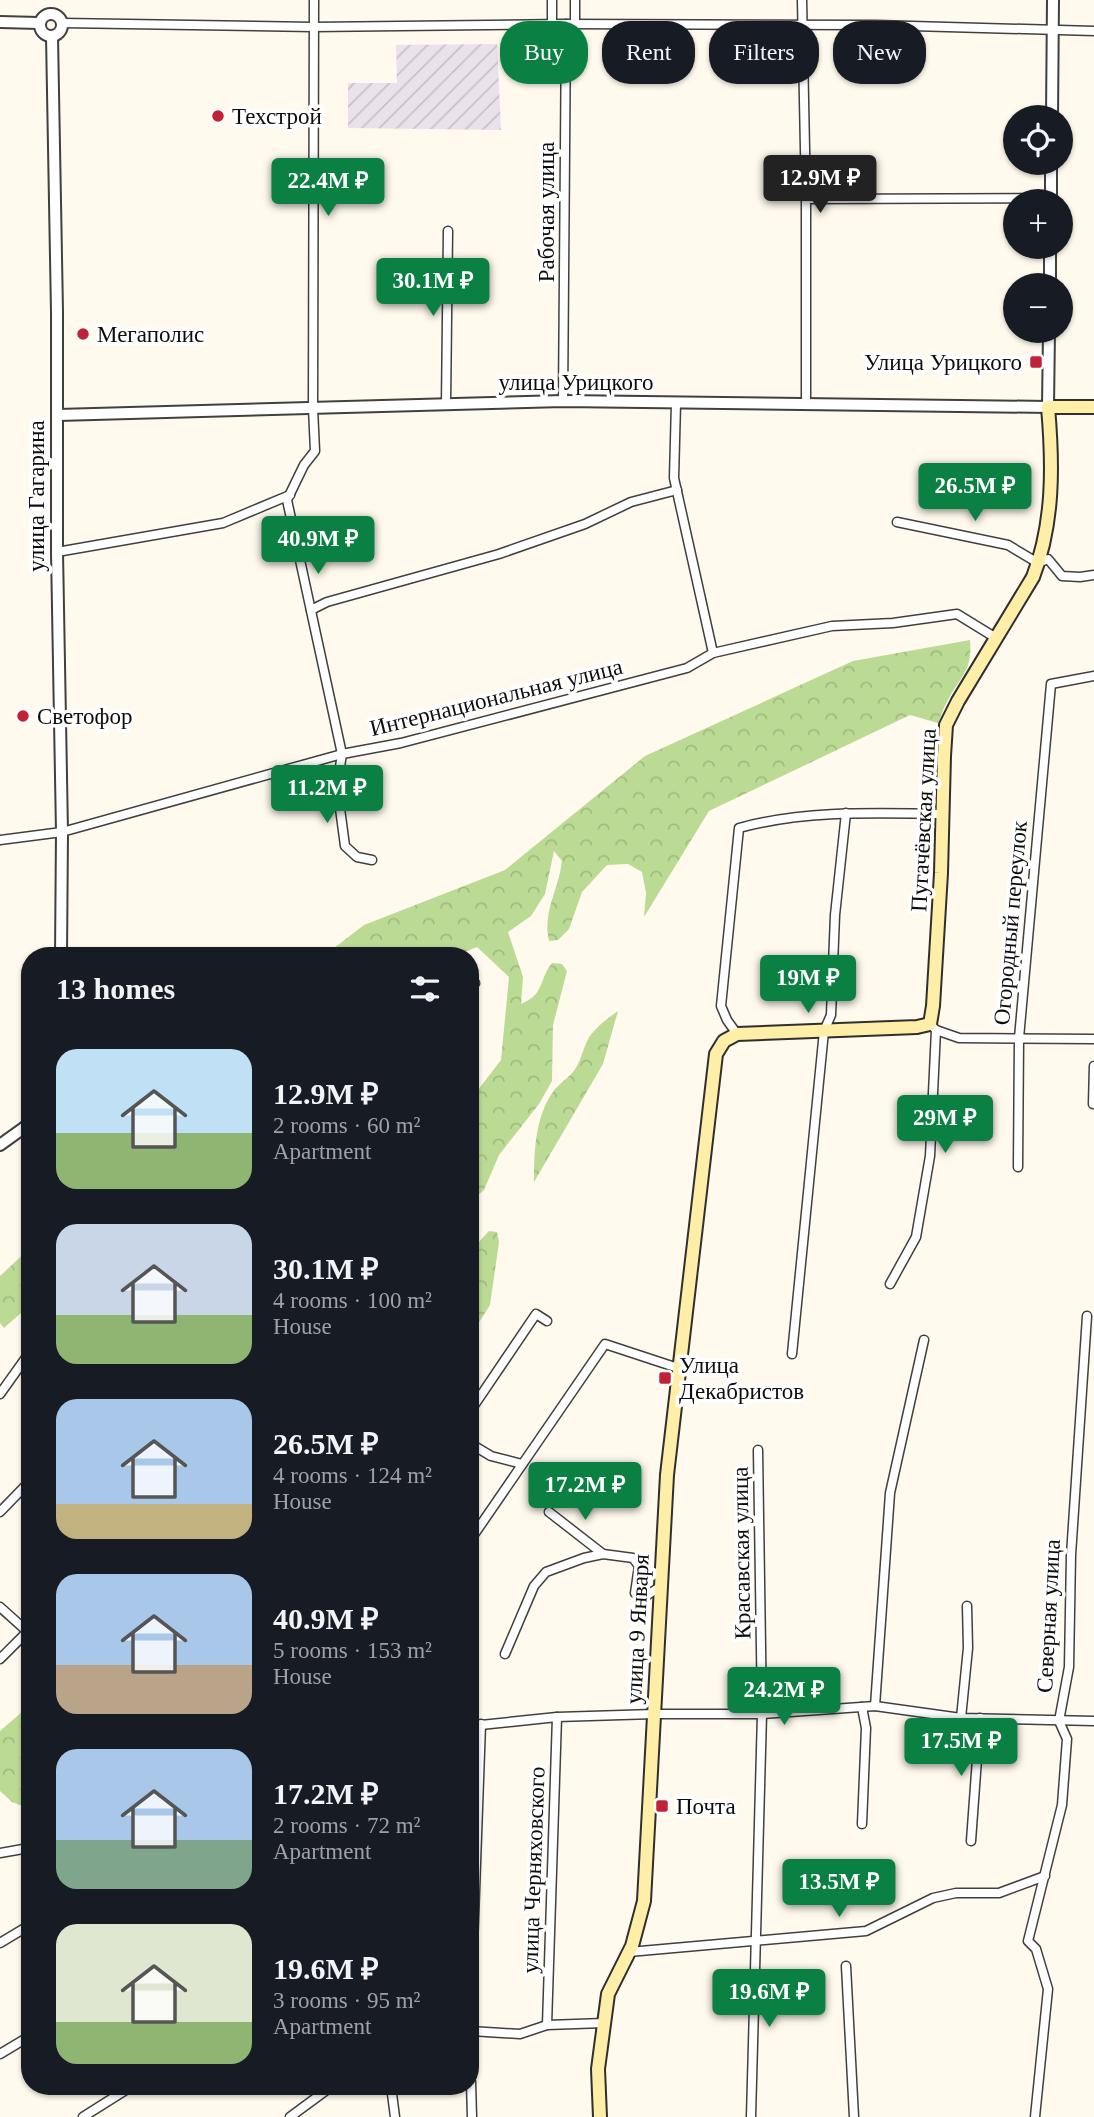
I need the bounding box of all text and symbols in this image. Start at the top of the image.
chip: Buy [500,21,588,84]
chip: Rent [602,21,695,84]
chip: Filters [709,21,819,84]
chip: New [833,21,926,84]
place label: Техстрой [232,104,322,129]
map controls [1003,105,1073,343]
button: locate [1003,105,1073,175]
marker: Техстрой [210,108,226,124]
street label: Рабочая улица [534,142,559,282]
pin: 12.9M ₽ [755,156,885,215]
pin: 22.4M ₽ [263,158,393,218]
text: 12.9M ₽ [779,165,861,190]
text: 22.4M ₽ [287,168,369,193]
button: + [1003,189,1073,259]
pin: 30.1M ₽ [368,258,498,318]
text: 30.1M ₽ [392,268,474,293]
button: − [1003,273,1073,343]
place label: Мегаполис [97,322,204,347]
marker: Мегаполис [75,326,91,342]
place label: Улица Урицкого [864,350,1022,375]
marker: Улица Урицкого [1028,354,1044,370]
street label: улица Урицкого [499,370,653,395]
street label: улица Гагарина [24,420,49,572]
pin: 26.5M ₽ [910,463,1040,523]
text: 26.5M ₽ [934,473,1016,498]
pin: 40.9M ₽ [253,516,383,576]
text: 40.9M ₽ [277,526,359,551]
street label: Интернациональная улица [367,654,625,741]
place label: Светофор [37,704,132,729]
marker: Светофор [15,708,31,724]
street label: Пугачёвская улица [906,728,941,912]
pin: 11.2M ₽ [262,766,392,825]
text: 11.2M ₽ [287,775,367,800]
street label: Огородный переулок [989,819,1032,1026]
pin: 19M ₽ [759,956,857,1015]
text: 19M ₽ [776,965,840,990]
icon: filters [406,970,444,1008]
text: 13 homes [56,972,175,1005]
icon: home [112,1077,196,1161]
text: 12.9M ₽ [273,1077,379,1110]
pin: 29M ₽ [896,1096,994,1155]
text: 29M ₽ [913,1105,977,1130]
text: 2 rooms · 60 m² [273,1113,420,1138]
text: Apartment [273,1139,371,1164]
icon: home [112,1252,196,1336]
text: 30.1M ₽ [273,1252,379,1285]
text: 4 rooms · 100 m² [273,1288,432,1313]
text: House [273,1314,332,1339]
place label: Улица Декабристов [679,1353,804,1404]
marker: Улица Декабристов [657,1370,673,1386]
icon: home [112,1427,196,1511]
text: 26.5M ₽ [273,1427,379,1460]
pin: 17.2M ₽ [520,1462,650,1522]
text: 4 rooms · 124 m² [273,1463,432,1488]
street label: Красавская улица [727,1466,756,1640]
text: 17.2M ₽ [544,1472,626,1497]
text: House [273,1489,332,1514]
street label: Северная улица [1032,1539,1065,1694]
street label: улица 9 Января [621,1553,654,1705]
icon: home [112,1602,196,1686]
text: 40.9M ₽ [273,1602,379,1635]
text: 5 rooms · 153 m² [273,1638,432,1663]
text: House [273,1664,332,1689]
pin: 24.2M ₽ [719,1668,849,1727]
text: 24.2M ₽ [743,1677,825,1702]
pin: 17.5M ₽ [896,1718,1026,1778]
text: 17.5M ₽ [920,1728,1002,1753]
street label: улица Черняховского [517,1766,550,1974]
icon: home [112,1777,196,1861]
text: 17.2M ₽ [273,1777,379,1810]
place label: Почта [676,1794,736,1819]
marker: Почта [654,1798,670,1814]
text: 2 rooms · 72 m² [273,1813,420,1838]
text: Apartment [273,1839,371,1864]
pin: 13.5M ₽ [774,1860,904,1919]
text: 13.5M ₽ [798,1869,880,1894]
icon: home [112,1952,196,2036]
text: 19.6M ₽ [273,1952,379,1985]
pin: 19.6M ₽ [704,1969,834,2029]
text: 19.6M ₽ [728,1979,810,2004]
text: 3 rooms · 95 m² [273,1988,420,2013]
text: Apartment [273,2014,371,2039]

